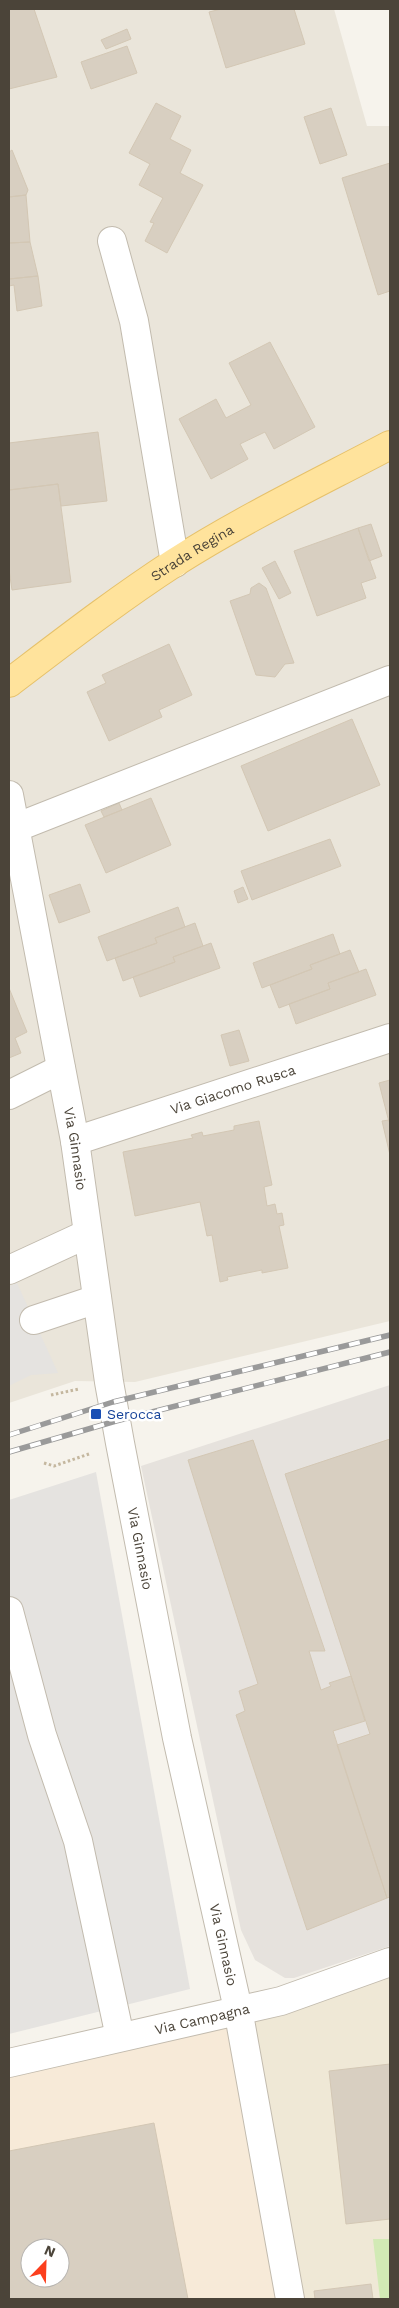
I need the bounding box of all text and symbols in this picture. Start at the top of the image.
street label: Strada Regina [148,521,237,584]
street label: Via Giacomo Rusca [168,1061,297,1117]
street label: Via Ginnasio [61,1106,90,1191]
place label: Serocca [107,1406,162,1422]
marker: Serocca [89,1407,103,1421]
street label: Via Ginnasio [125,1506,156,1591]
street label: Via Ginnasio [207,1902,241,1987]
street label: Via Campagna [153,2000,251,2038]
north arrow [20,2238,70,2288]
text: N [42,2242,58,2260]

